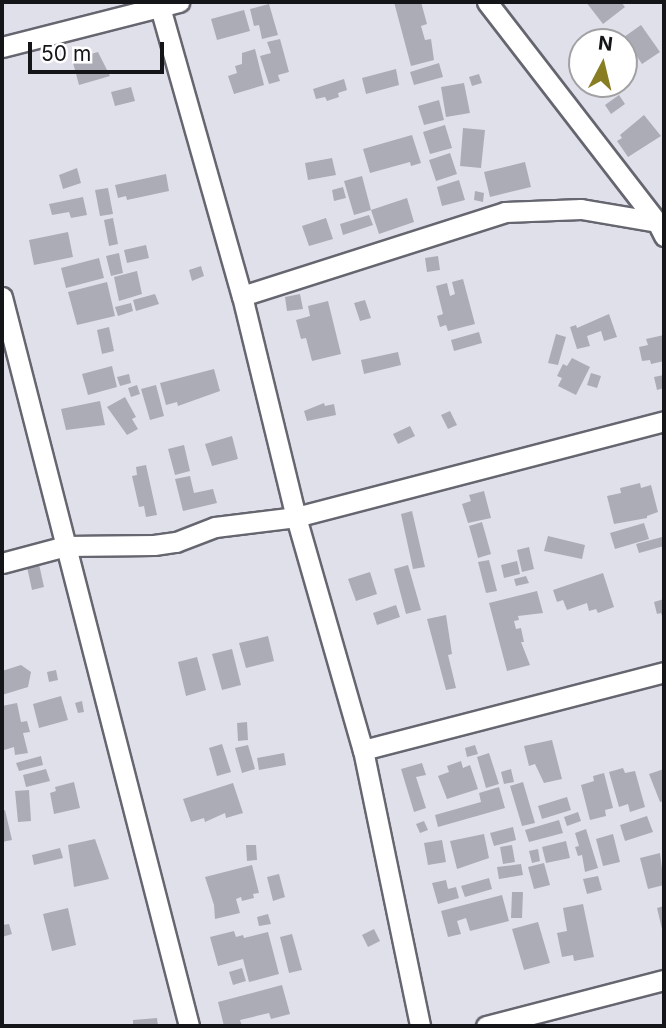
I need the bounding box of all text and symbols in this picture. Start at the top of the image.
scale bar [32,28,168,72]
north arrow [568,28,638,98]
text: N [597,31,614,56]
text: 50 m [41,41,91,66]

